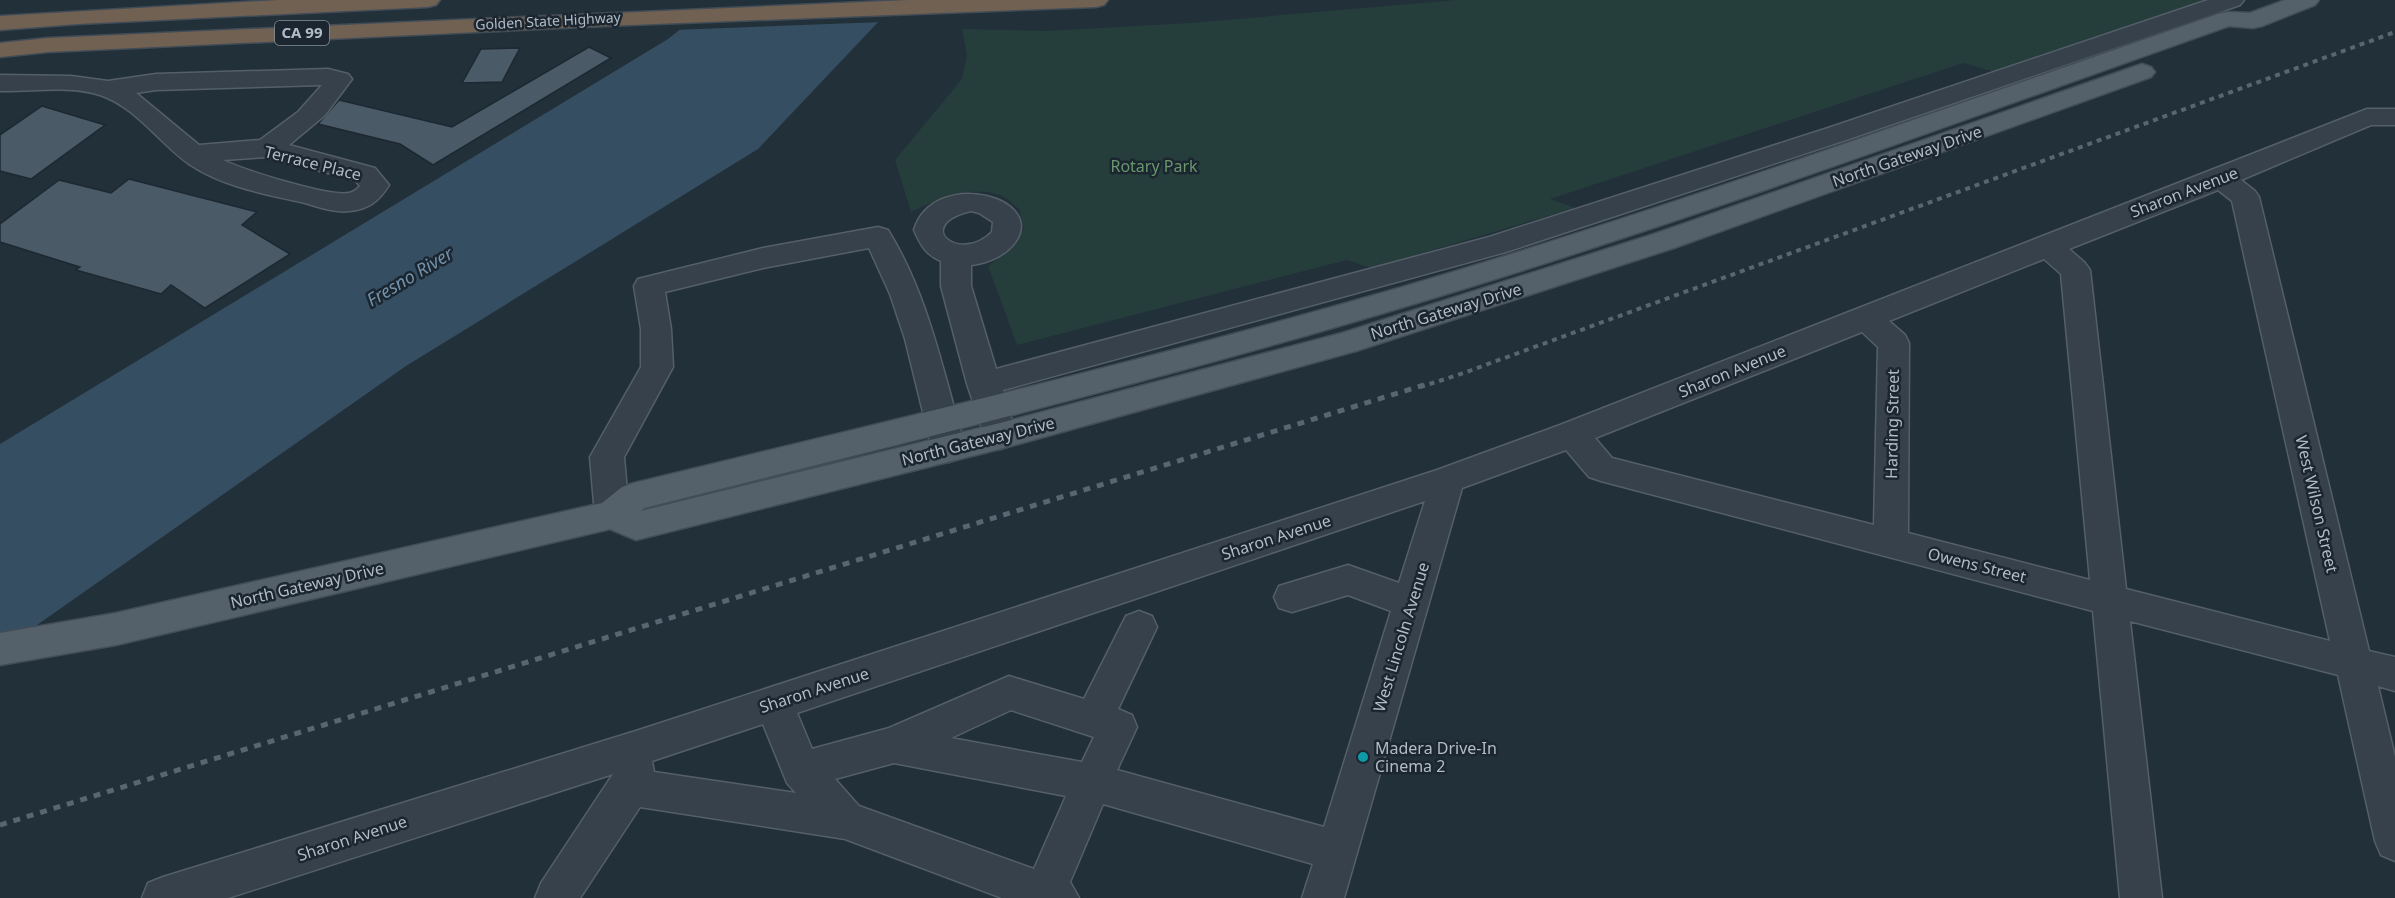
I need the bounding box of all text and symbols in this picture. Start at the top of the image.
street label: Golden State Highway [475,7,622,34]
road number: CA 99 [275,21,329,45]
street label: North Gateway Drive [1829,120,1985,192]
street label: Terrace Place [262,140,364,186]
park label: Rotary Park [1110,155,1198,177]
street label: Sharon Avenue [2127,161,2241,223]
water label: Fresno River [362,240,458,311]
street label: North Gateway Drive [1368,278,1524,344]
street label: Sharon Avenue [1675,339,1789,403]
street label: Harding Street [1880,369,1904,479]
street label: North Gateway Drive [899,411,1057,471]
street label: West Wilson Street [2290,433,2344,575]
street label: Sharon Avenue [1218,509,1334,565]
street label: Owens Street [1926,542,2029,588]
street label: North Gateway Drive [228,557,386,613]
street label: West Lincoln Avenue [1368,560,1434,714]
street label: Sharon Avenue [756,662,872,718]
place label: Madera Drive-In Cinema 2 [1375,737,1497,777]
marker: Madera Drive-In Cinema 2 [1356,750,1370,764]
street label: Sharon Avenue [294,810,410,866]

